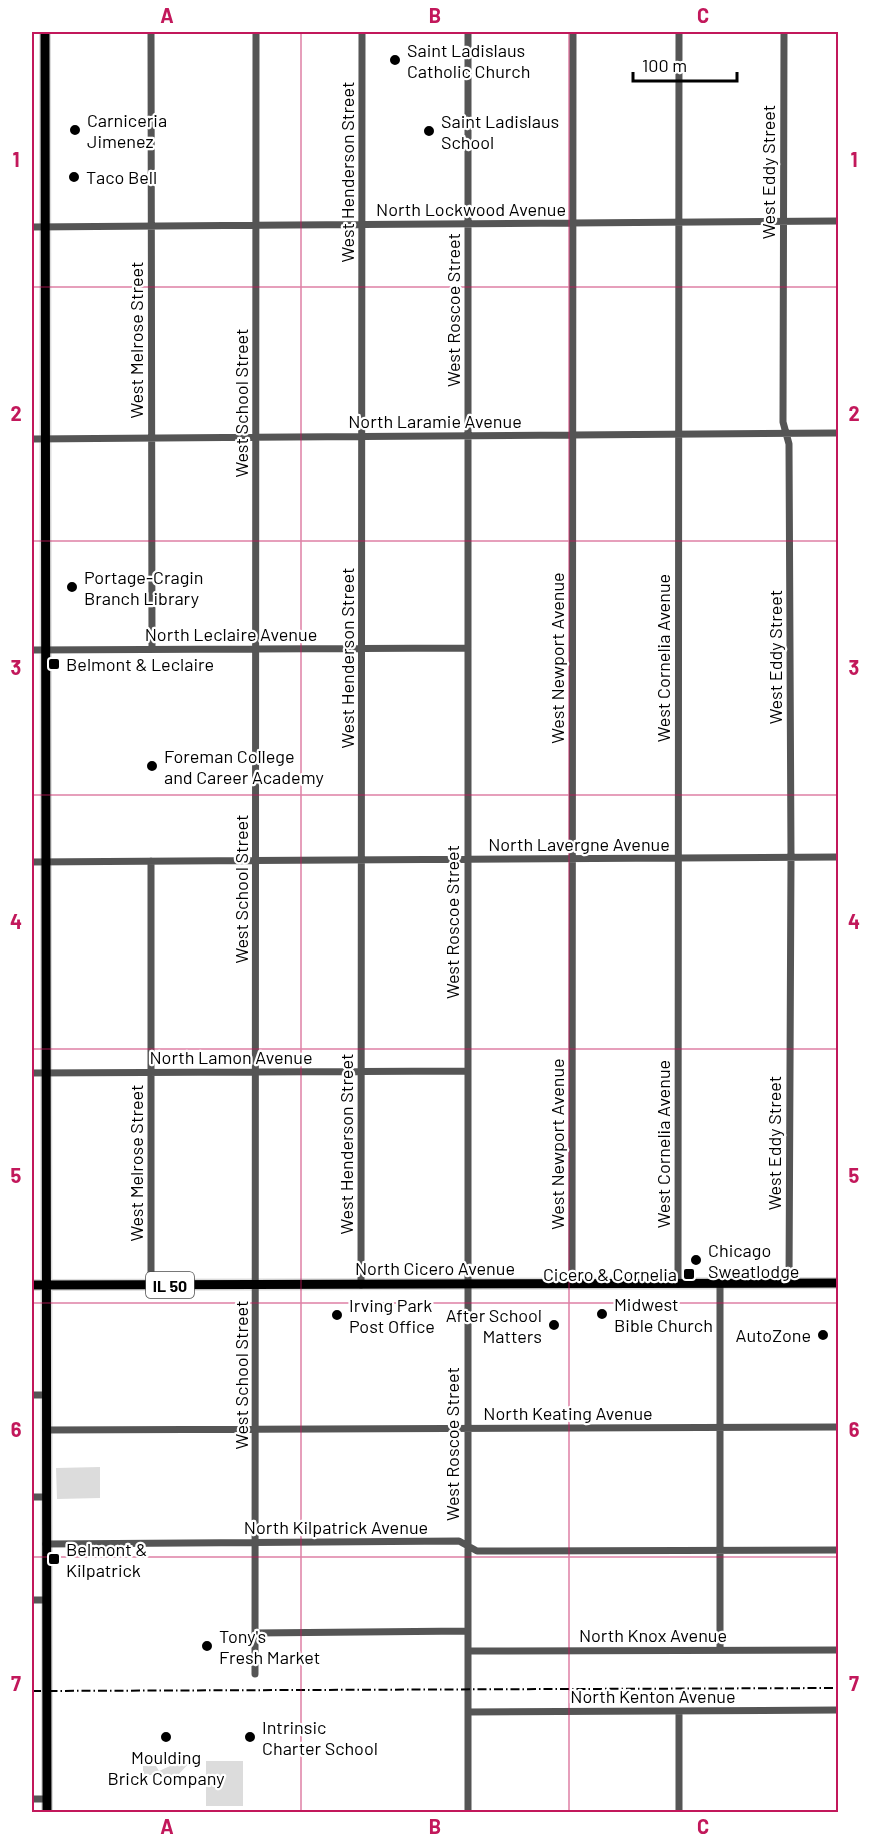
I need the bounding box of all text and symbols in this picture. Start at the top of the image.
text: A [160,3,174,27]
text: B [429,3,441,27]
text: C [697,3,709,27]
place label: Saint Ladislaus Catholic Church [407,39,530,82]
scale bar [633,45,736,83]
marker: Saint Ladislaus Catholic Church [388,53,402,67]
text: 100 m [642,54,687,76]
street label: West Henderson Street [336,82,358,262]
street label: West Eddy Street [757,105,779,239]
place label: Carniceria Jimenez [87,109,167,152]
place label: Saint Ladislaus School [441,110,559,153]
marker: Carniceria Jimenez [68,123,82,137]
marker: Saint Ladislaus School [422,124,436,138]
text: 1 [12,147,20,171]
text: 1 [850,147,858,171]
place label: Taco Bell [86,166,157,188]
marker: Taco Bell [67,170,81,184]
street label: North Lockwood Avenue [376,198,566,220]
street label: West Roscoe Street [442,233,464,387]
street label: West Melrose Street [125,261,147,419]
street label: West School Street [230,328,252,478]
text: 2 [10,401,22,425]
text: 2 [848,401,860,425]
street label: North Laramie Avenue [348,410,522,432]
place label: Portage-Cragin Branch Library [84,566,204,609]
street label: West Henderson Street [336,568,358,748]
street label: West Newport Avenue [546,572,568,744]
street label: West Cornelia Avenue [652,574,674,742]
marker: Portage-Cragin Branch Library [65,580,79,594]
street label: West Eddy Street [764,590,786,724]
street label: North Leclaire Avenue [145,623,317,645]
place label: Belmont & Leclaire [66,653,214,675]
text: 3 [11,655,21,679]
text: 3 [849,655,859,679]
marker: Belmont & Leclaire [47,657,61,671]
place label: Foreman College and Career Academy [164,745,324,788]
marker: Foreman College and Career Academy [145,759,159,773]
street label: West School Street [230,814,252,964]
street label: North Lavergne Avenue [488,833,670,855]
street label: West Roscoe Street [441,845,463,999]
text: 4 [10,909,22,933]
text: 4 [848,909,860,933]
street label: North Lamon Avenue [149,1046,313,1068]
street label: West Henderson Street [335,1054,357,1234]
street label: West Newport Avenue [546,1058,568,1230]
street label: West Cornelia Avenue [652,1060,674,1228]
street label: West Eddy Street [763,1076,785,1210]
street label: West Melrose Street [125,1084,147,1242]
text: 5 [11,1163,22,1187]
text: 5 [849,1163,860,1187]
place label: Chicago Sweatlodge [708,1239,799,1282]
marker: Chicago Sweatlodge [689,1253,703,1267]
street label: North Cicero Avenue [355,1257,515,1279]
place label: Cicero & Cornelia [543,1263,677,1285]
marker: Cicero & Cornelia [682,1267,696,1281]
road number: IL 50 [146,1272,194,1298]
place label: Midwest Bible Church [614,1293,713,1336]
place label: Irving Park Post Office [349,1294,435,1337]
street label: West School Street [230,1300,252,1450]
place label: After School Matters [446,1304,542,1347]
marker: Midwest Bible Church [595,1307,609,1321]
marker: Irving Park Post Office [330,1308,344,1322]
marker: After School Matters [547,1318,561,1332]
place label: AutoZone [735,1324,811,1346]
marker: AutoZone [816,1328,830,1342]
street label: West Roscoe Street [441,1367,463,1521]
street label: North Keating Avenue [483,1402,653,1424]
text: 6 [11,1417,22,1441]
text: 6 [849,1417,860,1441]
street label: North Kilpatrick Avenue [244,1516,428,1538]
place label: Belmont & Kilpatrick [66,1538,147,1581]
marker: Belmont & Kilpatrick [47,1552,61,1566]
street label: North Knox Avenue [579,1624,727,1646]
place label: Tony's Fresh Market [219,1625,320,1668]
marker: Tony's Fresh Market [200,1639,214,1653]
text: 7 [11,1671,21,1695]
text: 7 [849,1671,859,1695]
street label: North Kenton Avenue [570,1685,736,1707]
place label: Intrinsic Charter School [262,1716,378,1759]
marker: Moulding Brick Company [159,1730,173,1744]
marker: Intrinsic Charter School [243,1730,257,1744]
place label: Moulding Brick Company [108,1746,224,1789]
text: A [160,1814,174,1838]
text: B [429,1814,441,1838]
text: C [697,1814,709,1838]

